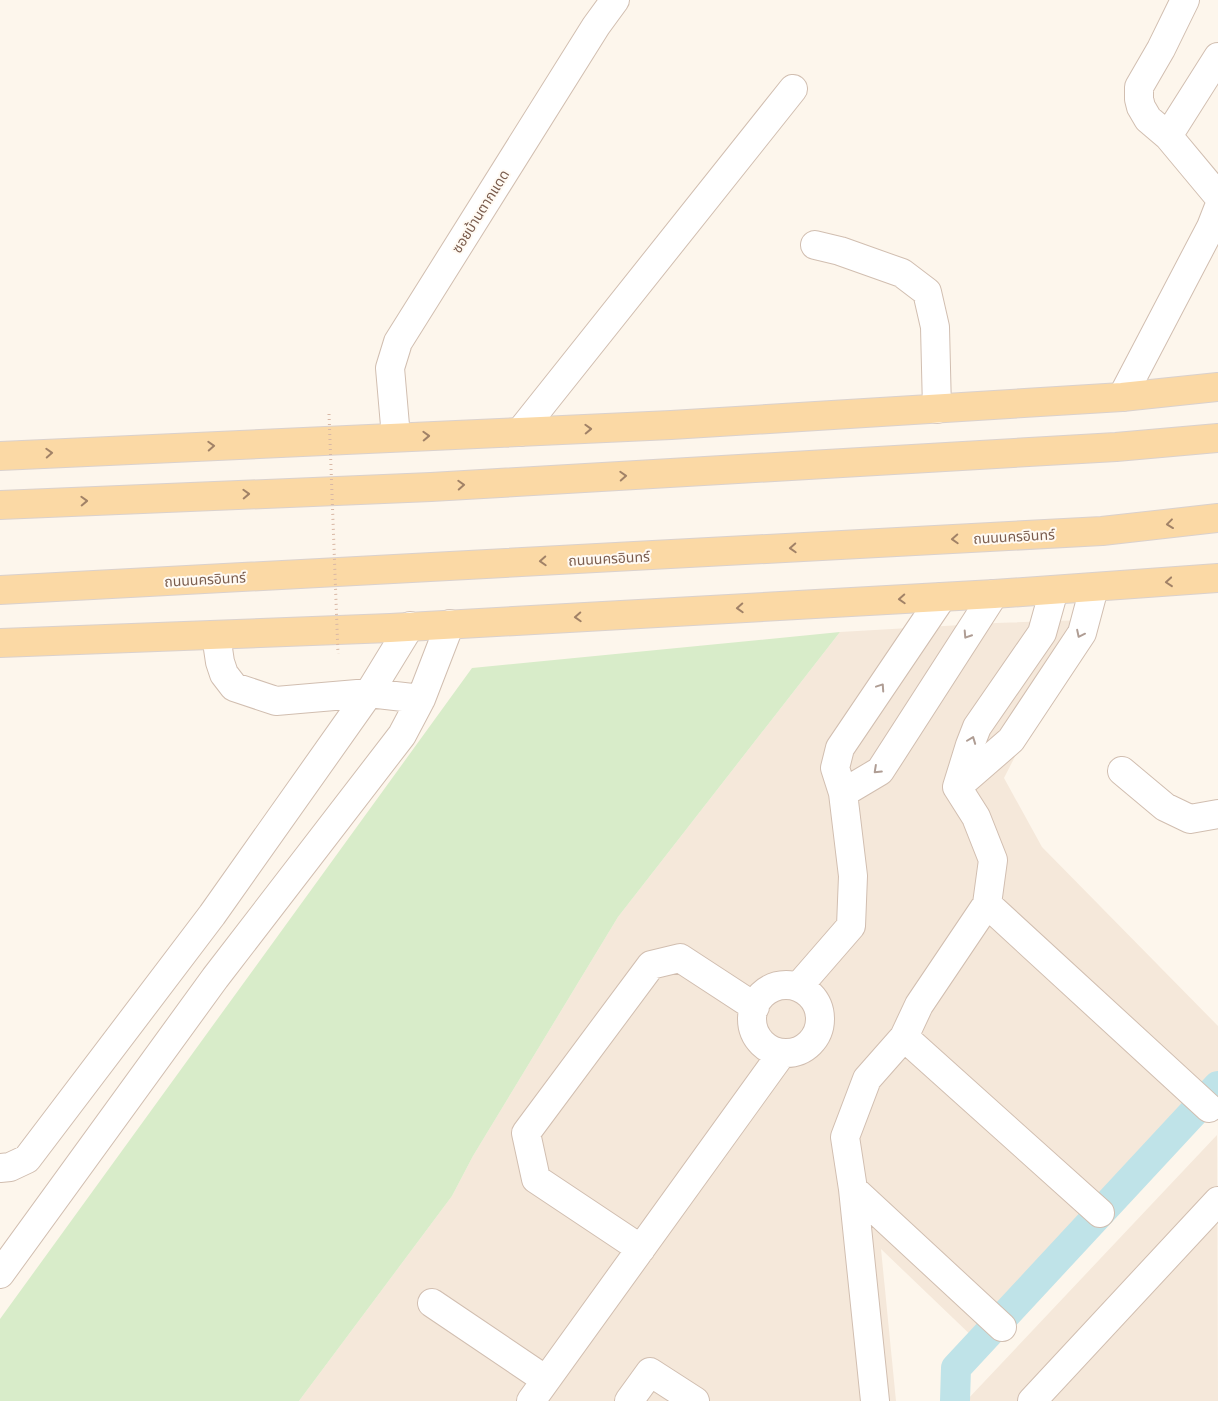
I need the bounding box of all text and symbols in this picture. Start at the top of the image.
street label: ซอยบ้านตากแดด [448,166,512,256]
one-way arrow [584,423,592,434]
one-way arrow [422,430,430,441]
one-way arrow [208,441,215,451]
one-way arrow [45,448,53,459]
one-way arrow [619,470,627,481]
one-way arrow [457,480,465,491]
one-way arrow [242,489,250,499]
one-way arrow [80,496,88,506]
one-way arrow [1165,518,1173,529]
street label: ถนนนครอินทร์ [973,525,1056,547]
one-way arrow [951,534,959,545]
one-way arrow [789,542,797,553]
street label: ถนนนครอินทร์ [568,547,651,569]
one-way arrow [539,556,547,566]
street label: ถนนนครอินทร์ [164,568,247,590]
one-way arrow [1165,576,1173,587]
one-way arrow [898,593,906,604]
one-way arrow [736,602,744,613]
one-way arrow [574,611,582,622]
one-way arrow [1076,629,1086,638]
one-way arrow [964,630,974,639]
one-way arrow [875,683,884,693]
one-way arrow [966,737,976,745]
one-way arrow [874,764,883,773]

